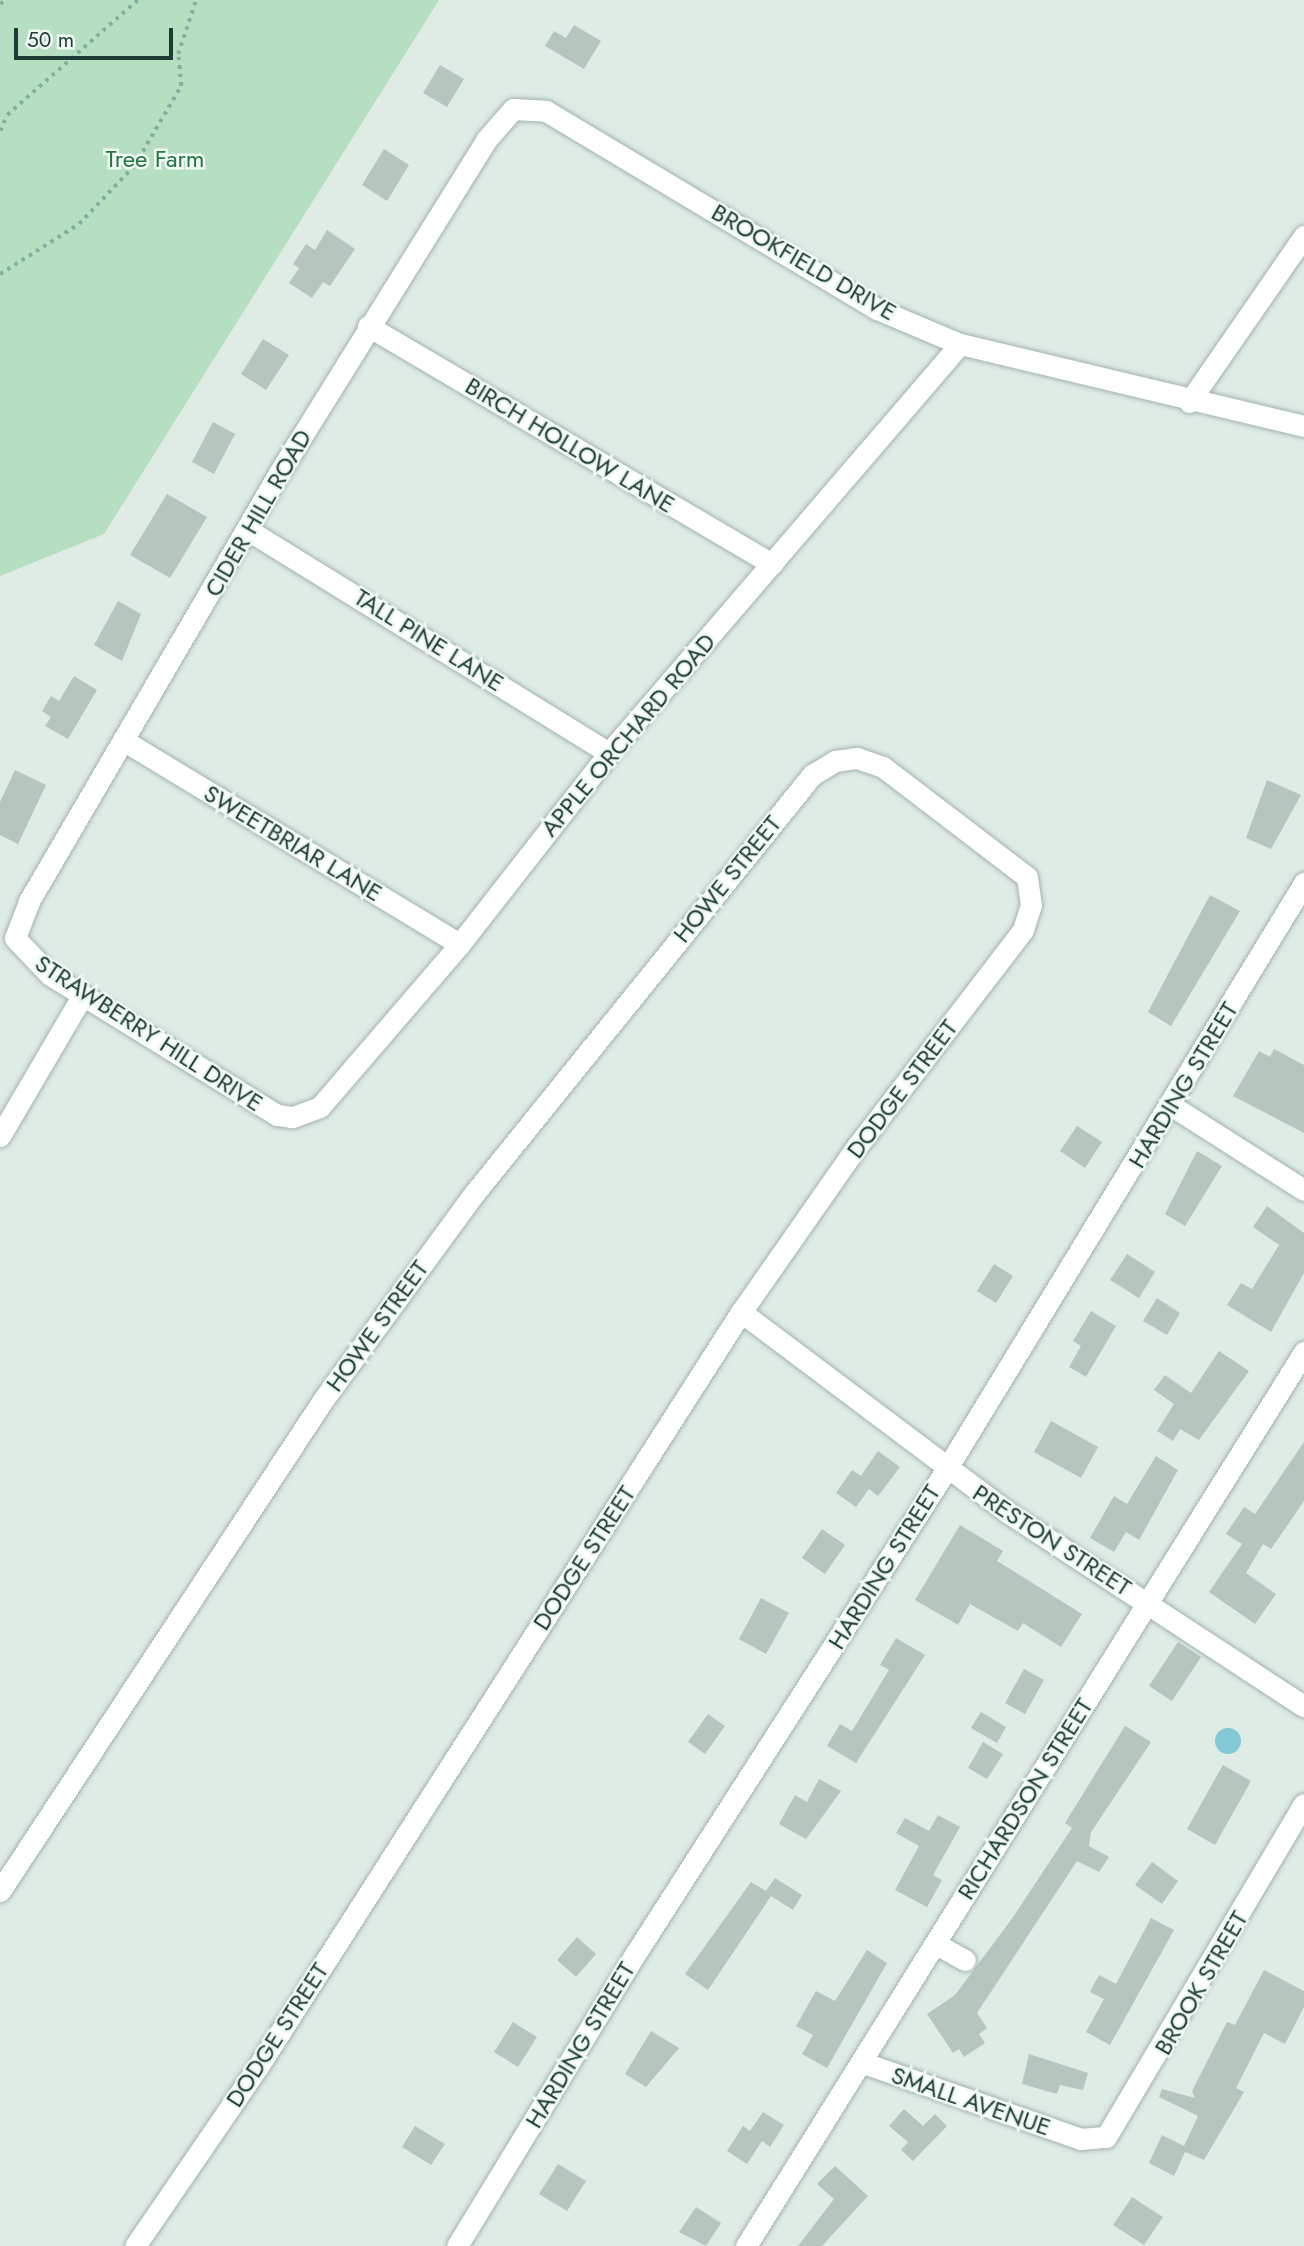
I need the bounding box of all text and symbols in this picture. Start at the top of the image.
scale bar [18,14,177,58]
text: 50 m [27,25,74,55]
park label: Tree Farm [106,145,204,173]
street label: BROOKFIELD DRIVE [707,197,901,327]
street label: BIRCH HOLLOW LANE [460,371,680,519]
street label: CIDER HILL ROAD [198,424,318,602]
street label: TALL PINE LANE [349,583,509,697]
street label: APPLE ORCHARD ROAD [535,628,721,842]
street label: SWEETBRIAR LANE [199,778,387,908]
street label: HOWE STREET [667,810,787,948]
street label: STRAWBERRY HILL DRIVE [30,949,268,1117]
street label: HARDING STREET [1122,997,1244,1173]
street label: DODGE STREET [841,1014,963,1164]
street label: HOWE STREET [320,1255,434,1397]
street label: PRESTON STREET [967,1478,1137,1602]
street label: HARDING STREET [822,1480,946,1654]
street label: DODGE STREET [527,1481,641,1635]
street label: RICHARDSON STREET [951,1693,1099,1905]
street label: BROOK STREET [1148,1906,1254,2060]
street label: HARDING STREET [519,1957,641,2133]
street label: DODGE STREET [220,1958,334,2112]
street label: SMALL AVENUE [888,2060,1054,2142]

